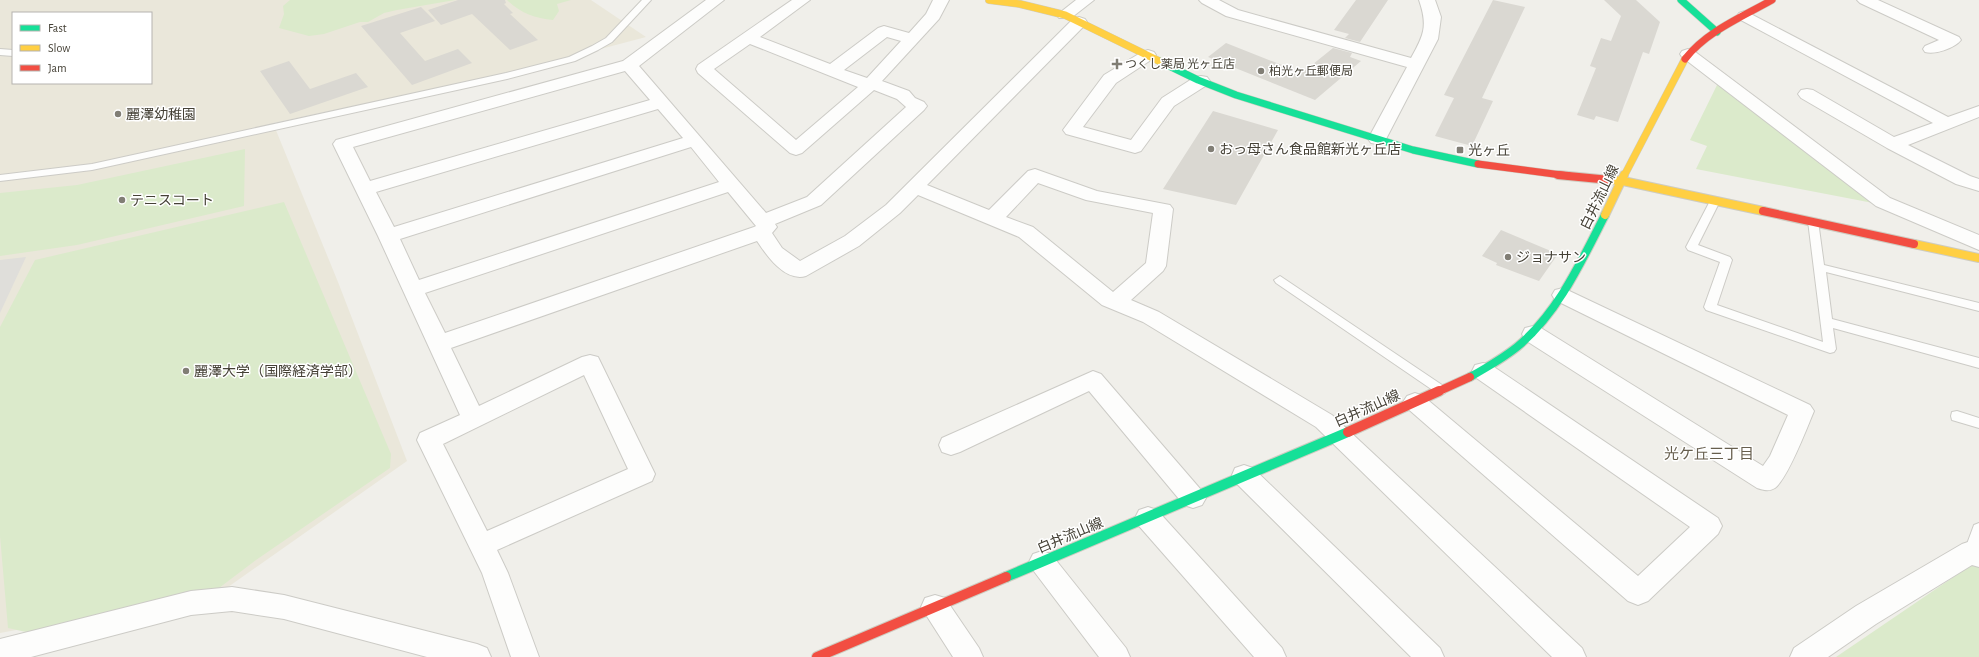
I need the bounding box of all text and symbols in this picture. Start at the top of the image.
legend [12,12,152,84]
text: Fast [48,22,67,34]
text: Slow [48,42,70,54]
place label: つくし薬局 光ヶ丘店 [1125,57,1235,70]
marker: つくし薬局 光ヶ丘店 [1112,59,1122,69]
text: Jam [48,62,67,74]
place label: 柏光ヶ丘郵便局 [1269,64,1353,77]
marker: 柏光ヶ丘郵便局 [1256,66,1266,76]
place label: 麗澤幼稚園 [126,107,196,122]
marker: 麗澤幼稚園 [113,109,123,119]
place label: おっ母さん食品館新光ヶ丘店 [1219,142,1401,157]
place label: 光ヶ丘 [1468,143,1510,158]
marker: おっ母さん食品館新光ヶ丘店 [1206,144,1216,154]
marker: 光ヶ丘 [1455,145,1465,155]
street label: 白井流山線 [1576,162,1622,232]
place label: テニスコート [130,194,214,208]
marker: テニスコート [117,195,127,205]
place label: ジョナサン [1516,250,1586,265]
marker: ジョナサン [1503,252,1513,262]
place label: 麗澤大学（国際経済学部） [194,364,362,379]
marker: 麗澤大学（国際経済学部） [181,366,191,376]
street label: 白井流山線 [1332,386,1402,430]
district label: 光ケ丘三丁目 [1664,446,1754,462]
street label: 白井流山線 [1035,514,1105,556]

